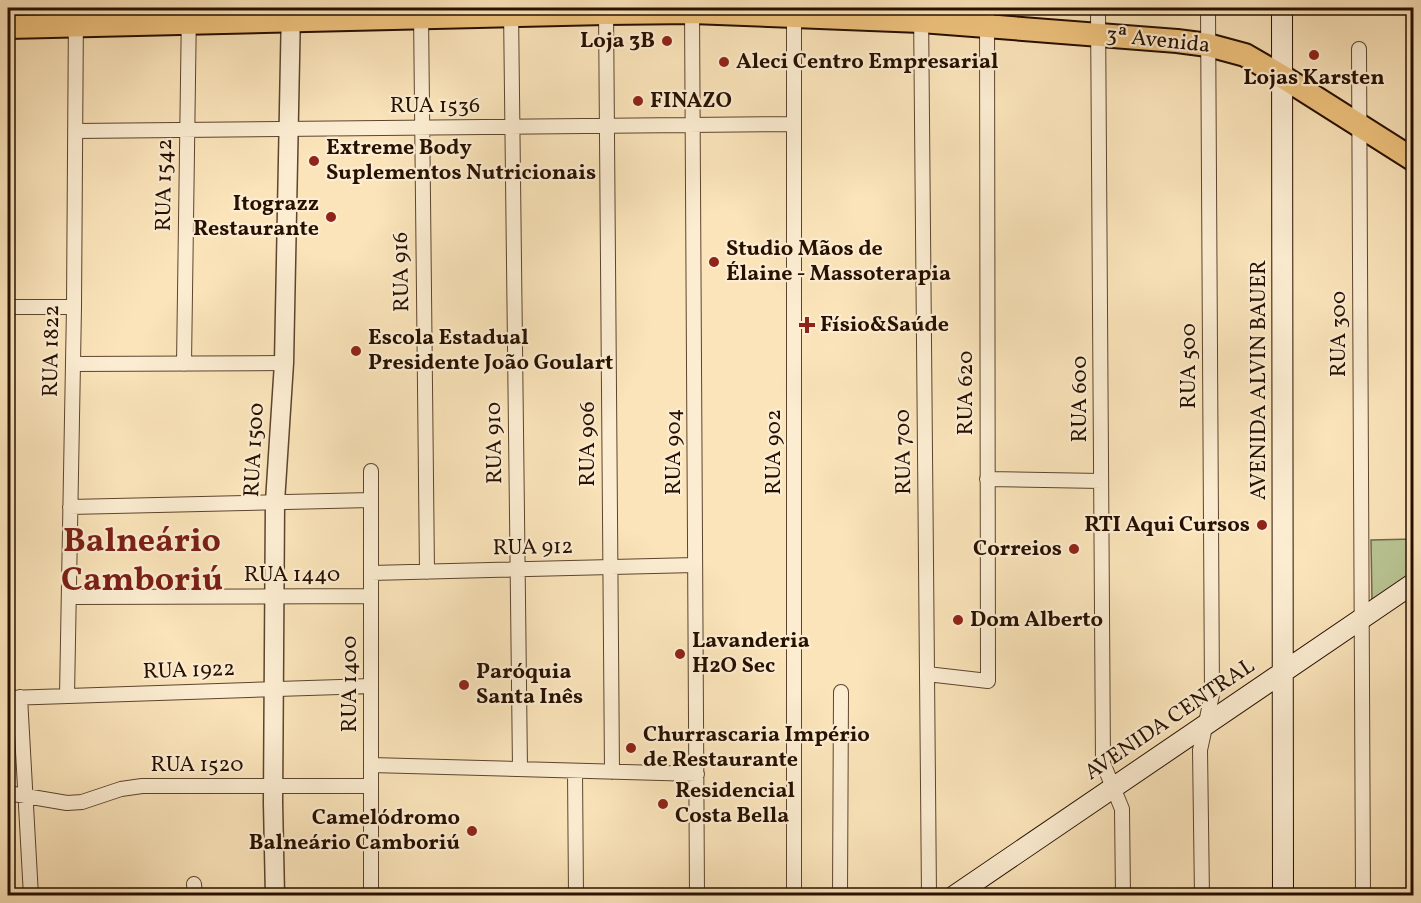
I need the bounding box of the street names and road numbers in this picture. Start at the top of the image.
street label: 3ª Avenida [1104,20,1212,62]
street label: RUA 1536 [390,91,480,122]
street label: RUA 1542 [149,138,181,232]
street label: RUA 916 [386,232,418,312]
street label: AVENIDA ALVIN BAUER [1244,260,1275,500]
street label: RUA 300 [1324,291,1355,377]
street label: RUA 1822 [36,305,68,397]
street label: RUA 500 [1174,323,1205,409]
street label: RUA 620 [951,351,982,435]
street label: RUA 600 [1065,356,1096,442]
street label: RUA 906 [573,401,604,487]
street label: RUA 1500 [237,402,273,498]
street label: RUA 910 [479,402,511,484]
street label: RUA 904 [659,409,690,495]
street label: RUA 902 [759,409,790,495]
street label: RUA 700 [888,409,920,495]
street label: RUA 912 [492,532,574,564]
street label: RUA 1440 [244,560,340,591]
street label: RUA 1400 [335,635,366,733]
street label: AVENIDA CENTRAL [1079,651,1261,789]
street label: RUA 1922 [142,654,236,688]
street label: RUA 1520 [151,750,243,781]

